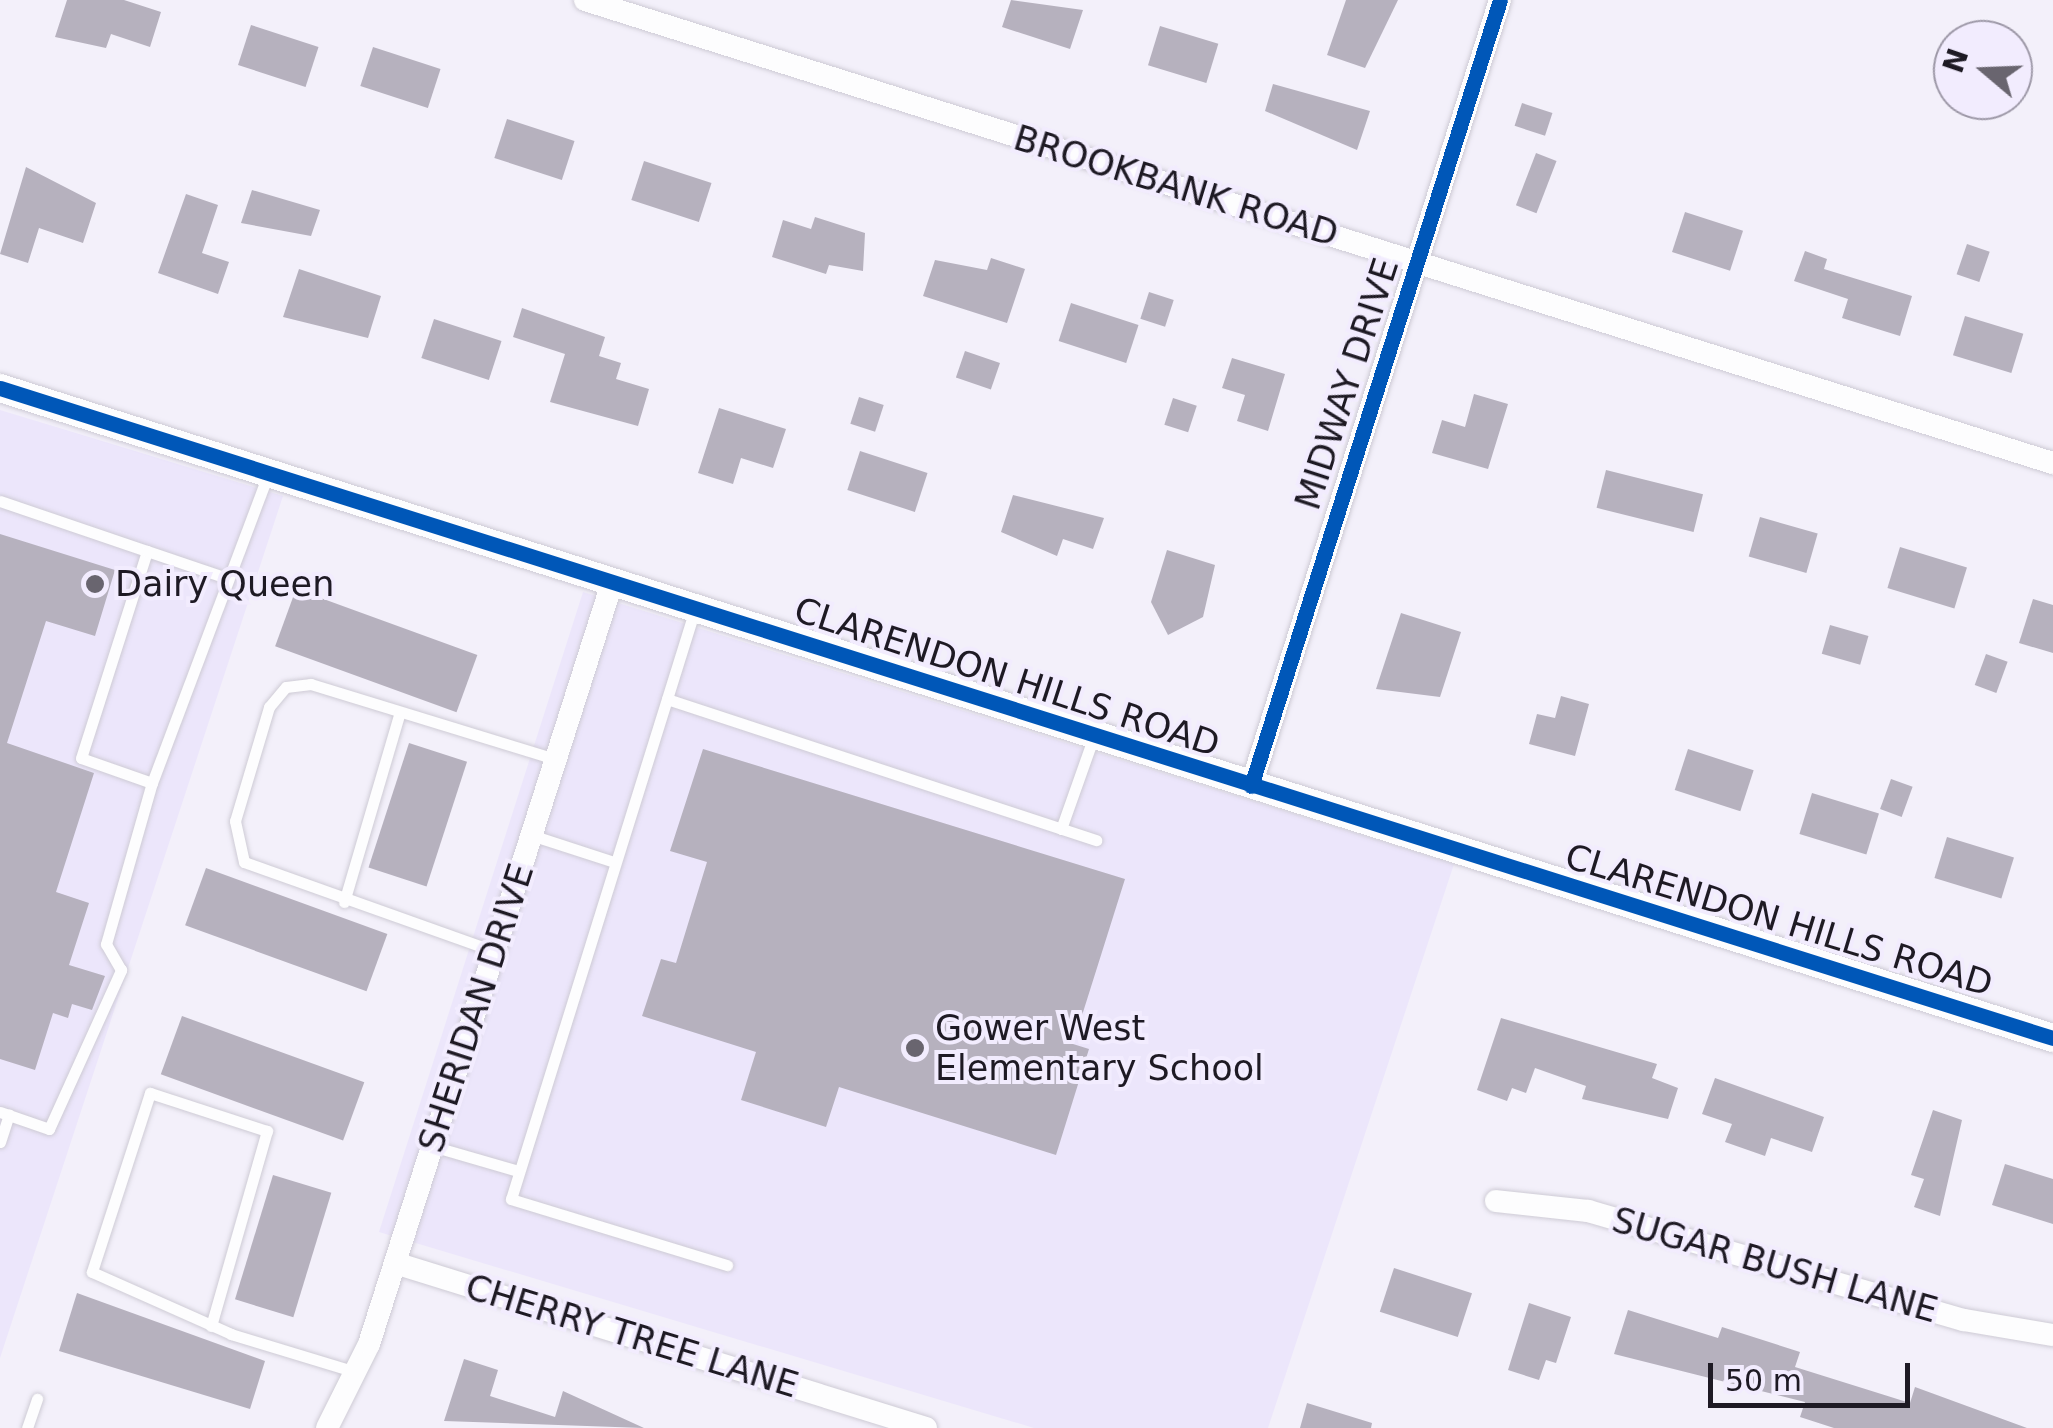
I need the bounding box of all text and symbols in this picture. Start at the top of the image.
north arrow [1933,20,2033,120]
text: N [1937,44,1975,77]
street label: BROOKBANK ROAD [1009,117,1343,255]
street label: MIDWAY DRIVE [1287,253,1407,515]
place label: Dairy Queen [115,563,334,605]
marker: Dairy Queen [84,573,106,595]
street label: CLARENDON HILLS ROAD [789,588,1225,766]
street label: CLARENDON HILLS ROAD [1560,835,1998,1005]
street label: SHERIDAN DRIVE [410,859,542,1157]
place label: Gower West Elementary School [935,1007,1264,1089]
marker: Gower West Elementary School [904,1037,926,1059]
street label: SUGAR BUSH LANE [1608,1198,1942,1332]
street label: CHERRY TREE LANE [461,1265,803,1407]
scale bar [1713,1343,1916,1405]
text: 50 m [1725,1363,1802,1398]

